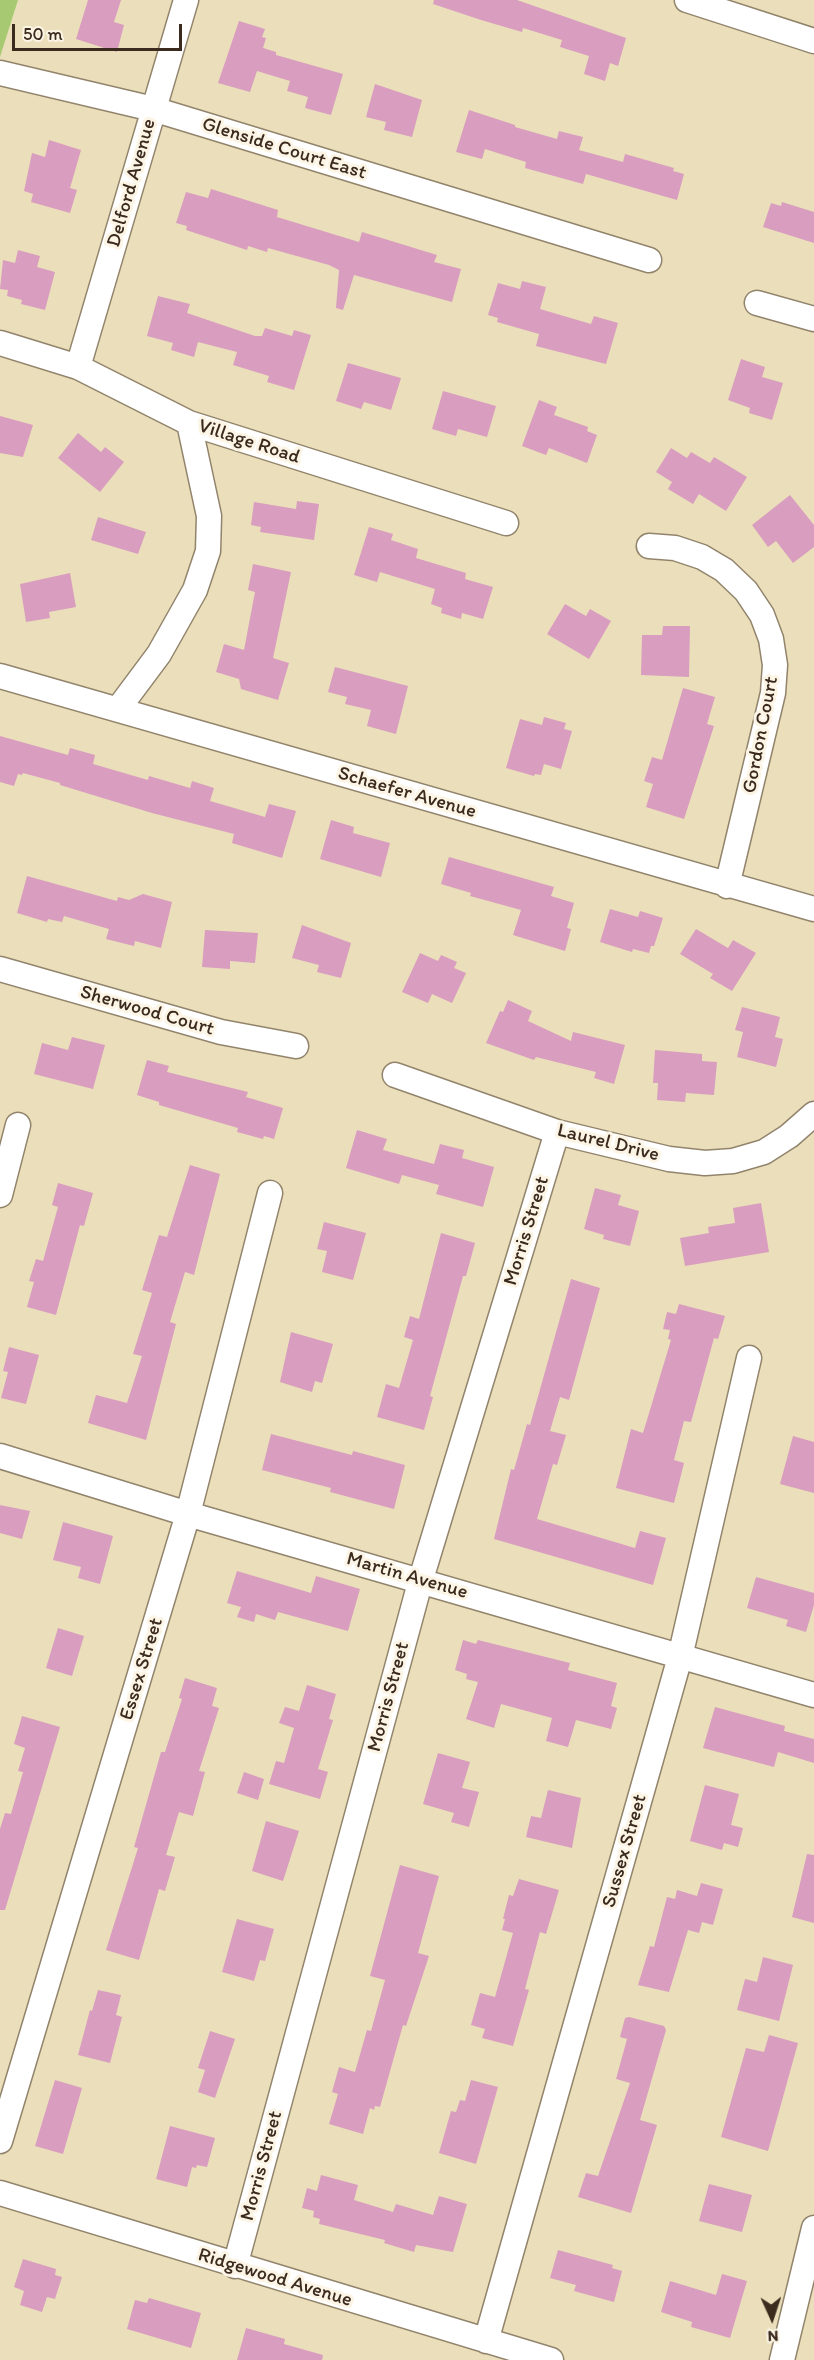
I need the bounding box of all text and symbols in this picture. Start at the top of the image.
scale bar [15,12,184,50]
text: 50 m [23,23,63,45]
street label: Glenside Court East [199,113,369,185]
street label: Delford Avenue [102,116,162,250]
street label: Village Road [195,414,303,470]
street label: Gordon Court [738,675,784,795]
street label: Schaefer Avenue [335,762,479,824]
street label: Sherwood Court [77,980,217,1042]
street label: Laurel Drive [555,1119,661,1167]
street label: Morris Street [499,1173,555,1289]
street label: Martin Avenue [344,1547,470,1605]
street label: Essex Street [115,1615,169,1723]
street label: Morris Street [363,1639,415,1755]
street label: Sussex Street [597,1792,653,1910]
street label: Morris Street [236,2108,288,2224]
street label: Ridgewood Avenue [195,2243,355,2313]
north arrow [742,2288,802,2348]
text: N [767,2327,779,2346]

